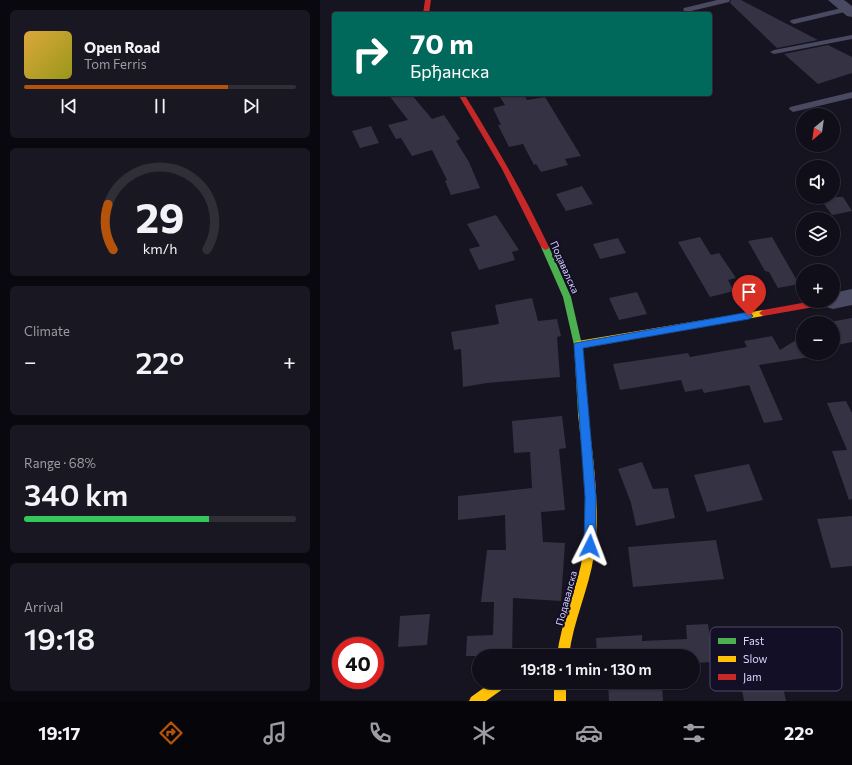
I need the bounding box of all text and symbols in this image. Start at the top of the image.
text: 70 m [410,26,474,60]
icon: right [344,28,396,80]
text: Open Road [84,38,160,56]
text: Tom Ferris [84,56,147,72]
text: Брђанска [410,60,489,82]
icon: previous [58,95,80,117]
icon: pause [149,95,171,117]
icon: next [240,95,262,117]
north arrow [796,108,840,152]
map controls [796,108,840,360]
button: sound [796,160,840,204]
text: 29 [135,191,185,242]
button: layers [796,212,840,256]
text: km/h [143,239,177,257]
street label: Подавалска [548,239,582,295]
button: + [796,264,840,308]
pin [732,275,766,316]
icon: arrive [738,281,760,303]
button: − [796,316,840,360]
text: Climate [24,323,70,339]
text: 22° [135,343,184,380]
text: − [24,348,37,375]
text: + [283,348,296,375]
text: Range · 68% [24,455,96,471]
text: 340 km [24,475,128,512]
position arrow [569,525,611,567]
street label: Подавалска [553,569,579,627]
text: Arrival [24,599,63,615]
text: 19:18 [24,619,95,656]
legend [710,627,842,691]
text: Fast [743,634,765,647]
speed limit sign: 40 [332,637,384,689]
text: Slow [743,652,768,665]
text: 19:18 · 1 min · 130 m [520,660,652,678]
text: Jam [743,670,762,684]
icon: directions [157,719,185,747]
icon: music [261,719,289,747]
icon: phone [366,719,394,747]
icon: climate [470,719,498,747]
icon: car [575,719,603,747]
icon: filters [680,719,708,747]
text: 19:17 [38,722,80,744]
text: 22° [784,722,814,744]

